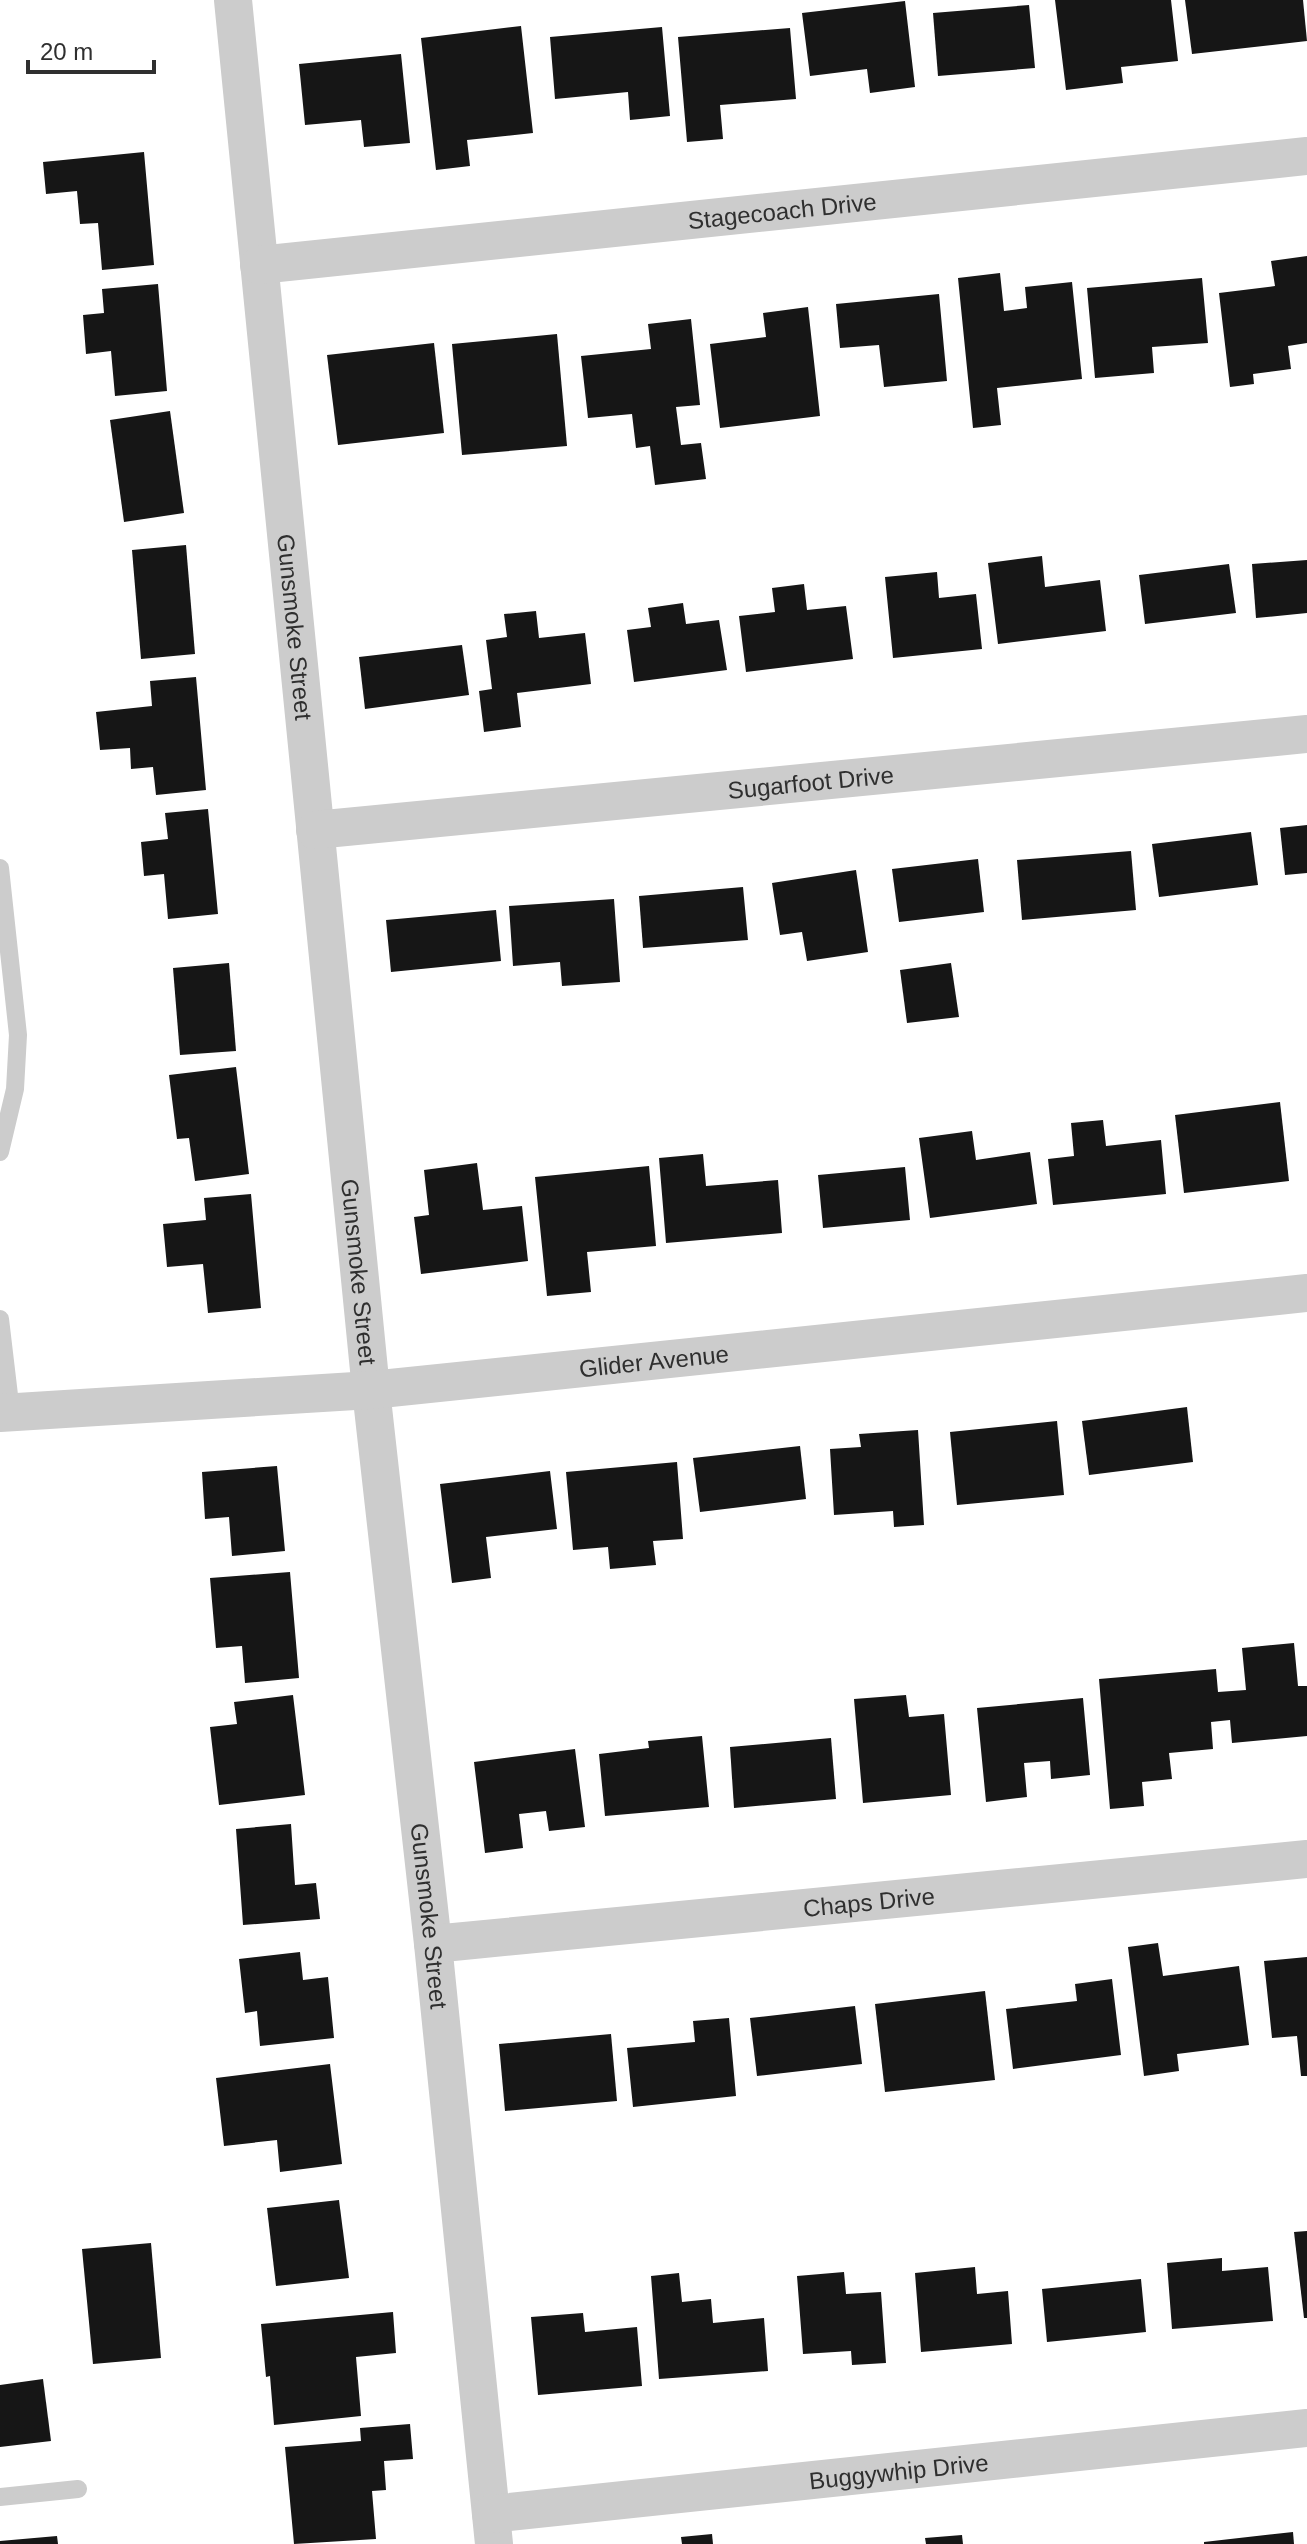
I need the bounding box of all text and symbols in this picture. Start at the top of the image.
scale bar [28,24,154,74]
text: 20 m [40,38,93,65]
street label: Stagecoach Drive [687,187,878,234]
street label: Gunsmoke Street [273,533,318,722]
street label: Sugarfoot Drive [726,761,895,804]
street label: Gunsmoke Street [337,1177,382,1366]
street label: Glider Avenue [578,1340,730,1382]
street label: Gunsmoke Street [406,1822,453,2010]
street label: Chaps Drive [802,1882,936,1921]
street label: Buggywhip Drive [808,2448,990,2494]

